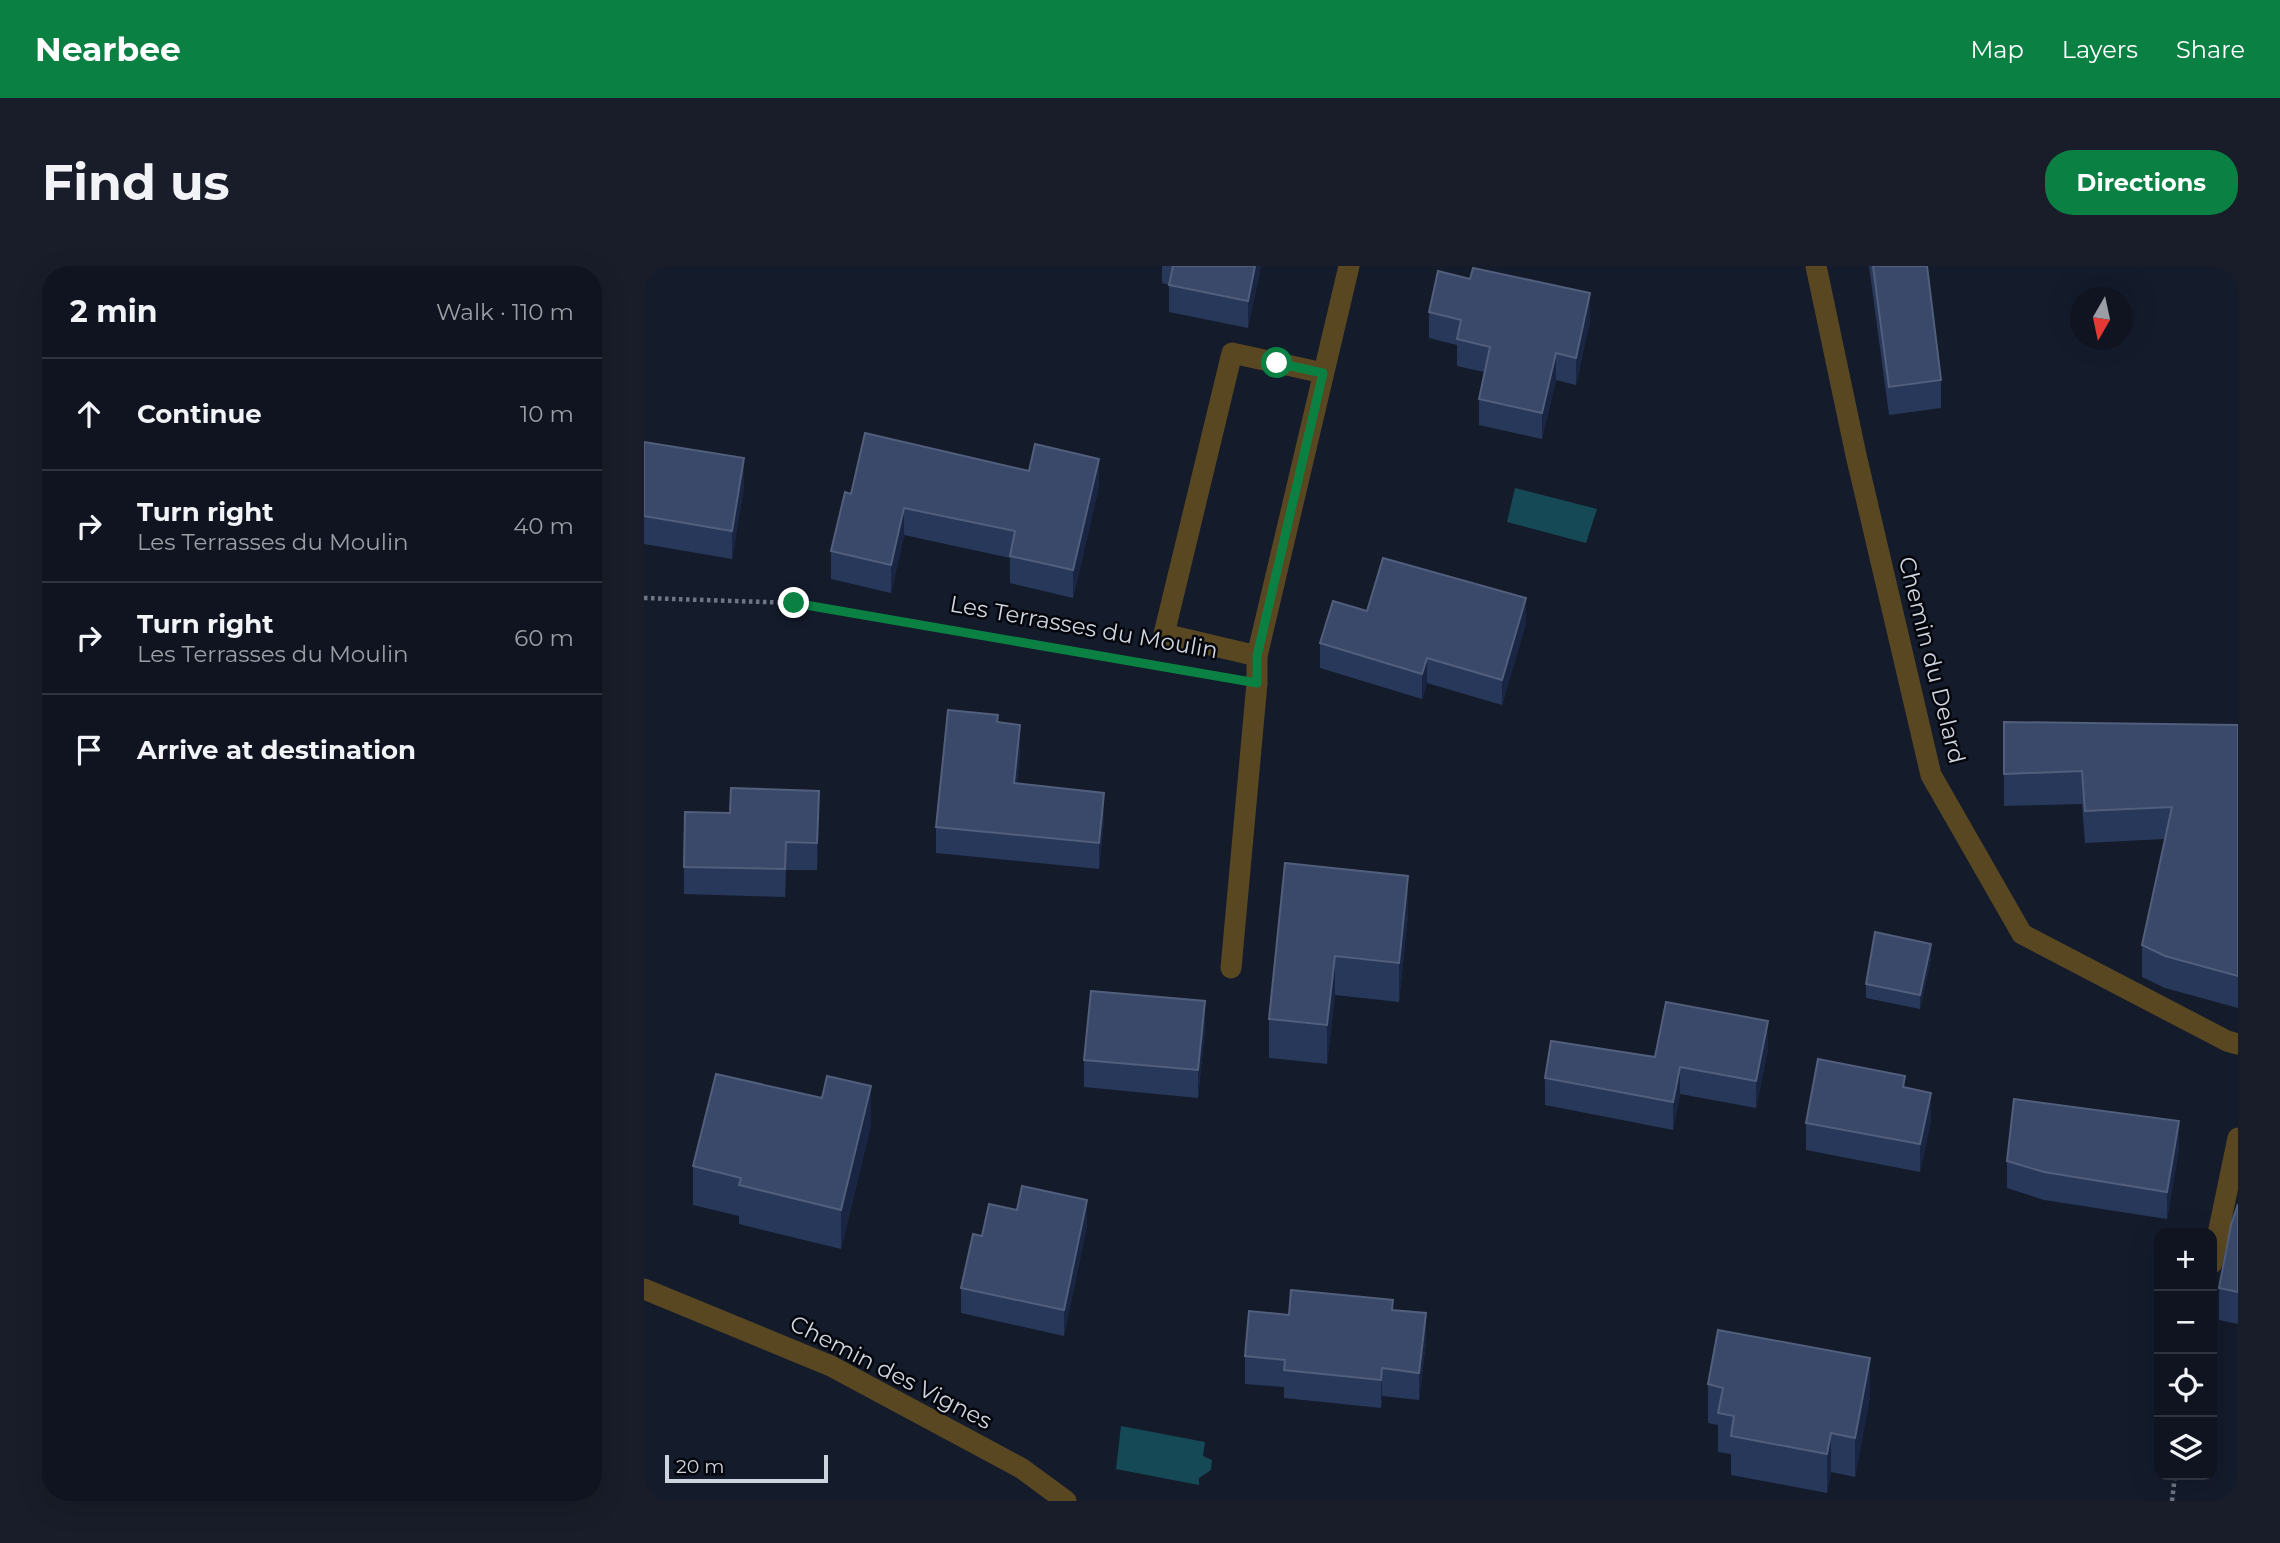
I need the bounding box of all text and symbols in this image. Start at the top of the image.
text: Nearbee [35,29,181,69]
text: Map [1970,35,2024,64]
text: Layers [2062,35,2138,64]
text: Share [2176,35,2245,64]
button: Directions [2045,150,2238,215]
text: Find us [42,153,230,212]
north arrow [2070,287,2133,350]
text: 2 min [70,293,157,330]
text: Walk · 110 m [436,298,574,326]
route start [1261,347,1292,378]
icon: ahead [70,395,108,433]
text: Continue [137,398,262,430]
text: 10 m [520,400,574,428]
text: Turn right [137,496,273,528]
icon: right [70,507,108,545]
text: 40 m [513,512,574,540]
text: Les Terrasses du Moulin [137,528,409,556]
street label: Chemin du Delard [1893,554,1971,766]
route end [778,587,809,618]
street label: Les Terrasses du Moulin [948,590,1220,664]
text: Turn right [137,608,273,640]
icon: right [70,619,108,657]
text: 60 m [514,624,574,652]
text: Les Terrasses du Moulin [137,640,409,668]
icon: arrive [70,731,108,769]
text: Arrive at destination [137,734,416,766]
map controls [2154,1228,2217,1480]
button: + [2154,1228,2217,1291]
button: − [2154,1291,2217,1354]
street label: Chemin des Vignes [785,1309,997,1435]
button: locate [2154,1354,2217,1417]
button: layers [2154,1417,2217,1480]
scale bar [665,1452,828,1484]
text: 20 m [676,1455,724,1478]

